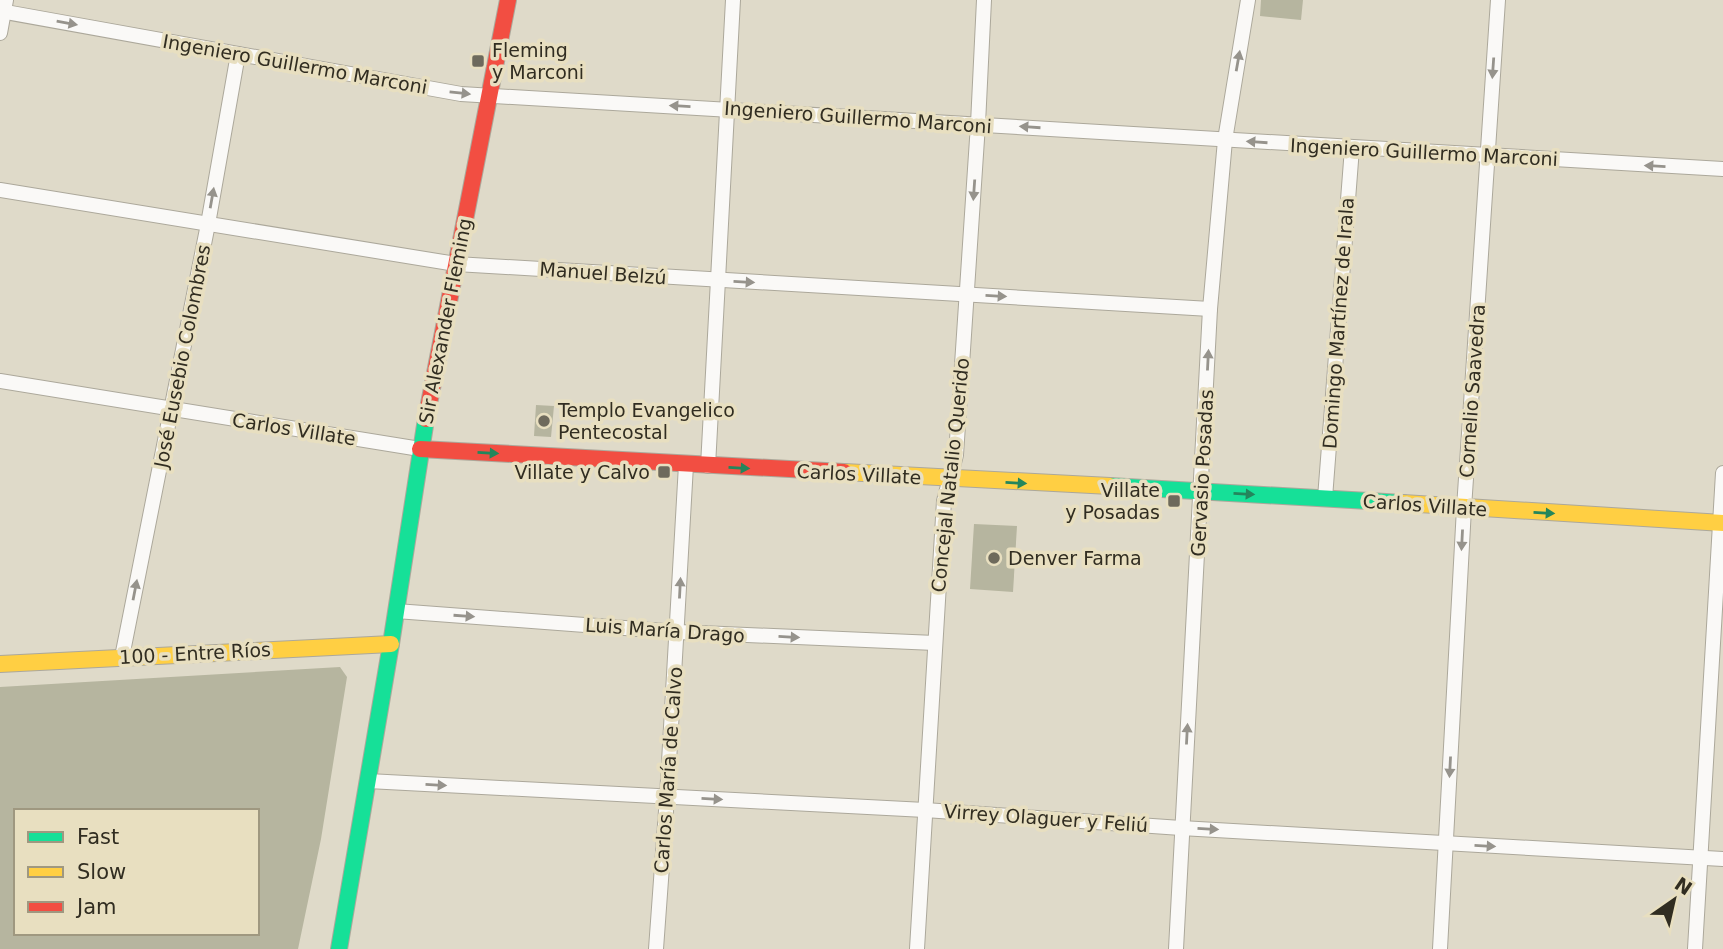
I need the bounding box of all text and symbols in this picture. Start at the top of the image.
one-way arrow [56,18,78,29]
street label: Ingeniero Guillermo Marconi [161,30,429,98]
place label: Fleming y Marconi [492,39,584,83]
one-way arrow [1233,50,1244,72]
marker: Fleming y Marconi [470,53,486,69]
one-way arrow [1488,57,1499,79]
one-way arrow [449,88,471,99]
street label: Ingeniero Guillermo Marconi [723,97,993,137]
one-way arrow [669,100,691,111]
one-way arrow [1018,122,1040,133]
street label: Ingeniero Guillermo Marconi [1289,134,1559,170]
one-way arrow [1245,136,1267,147]
one-way arrow [1644,160,1666,171]
one-way arrow [968,180,979,202]
one-way arrow [207,187,218,209]
street label: Domingo Martínez de Irala [1318,197,1358,449]
street label: Sir Alexander Fleming [414,216,476,426]
street label: José Eusebio Colombres [149,243,214,470]
street label: Manuel Belzú [539,258,667,288]
one-way arrow [733,276,755,287]
one-way arrow [985,291,1007,302]
street label: Cornelio Saavedra [1455,303,1489,479]
one-way arrow [1202,349,1213,371]
street label: Concejal Natalio Querido [927,357,973,593]
street label: Gervasio Posadas [1187,389,1217,557]
place label: Templo Evangelico Pentecostal [557,399,735,443]
street label: Carlos Villate [231,408,357,450]
marker: Templo Evangelico Pentecostal [536,413,552,429]
one-way arrow [477,448,499,459]
street label: Carlos Villate [796,460,922,488]
place label: Villate y Calvo [514,461,650,483]
one-way arrow [728,462,750,473]
marker: Villate y Calvo [656,464,672,480]
one-way arrow [1006,477,1028,488]
place label: Villate y Posadas [1065,479,1160,523]
one-way arrow [1233,488,1255,499]
street label: Carlos Villate [1362,490,1488,520]
marker: Villate y Posadas [1166,493,1182,509]
one-way arrow [1533,507,1555,518]
one-way arrow [1457,529,1468,551]
place label: Denver Farma [1008,547,1142,569]
marker: Denver Farma [986,550,1002,566]
one-way arrow [675,576,686,598]
one-way arrow [130,579,141,601]
one-way arrow [453,611,475,622]
street label: Luis María Drago [584,613,746,647]
one-way arrow [778,631,800,642]
street label: 100 - Entre Ríos [119,638,271,668]
street label: Carlos María de Calvo [650,666,686,874]
one-way arrow [1182,723,1193,745]
one-way arrow [1445,756,1456,778]
one-way arrow [426,779,448,790]
one-way arrow [702,794,724,805]
street label: Virrey Olaguer y Feliú [943,800,1149,836]
legend [14,809,259,935]
one-way arrow [1198,824,1220,835]
text: Fast [77,825,119,849]
one-way arrow [1474,840,1496,851]
text: Slow [77,860,126,884]
north arrow [1639,865,1709,935]
text: N [1671,872,1696,899]
text: Jam [75,895,117,919]

